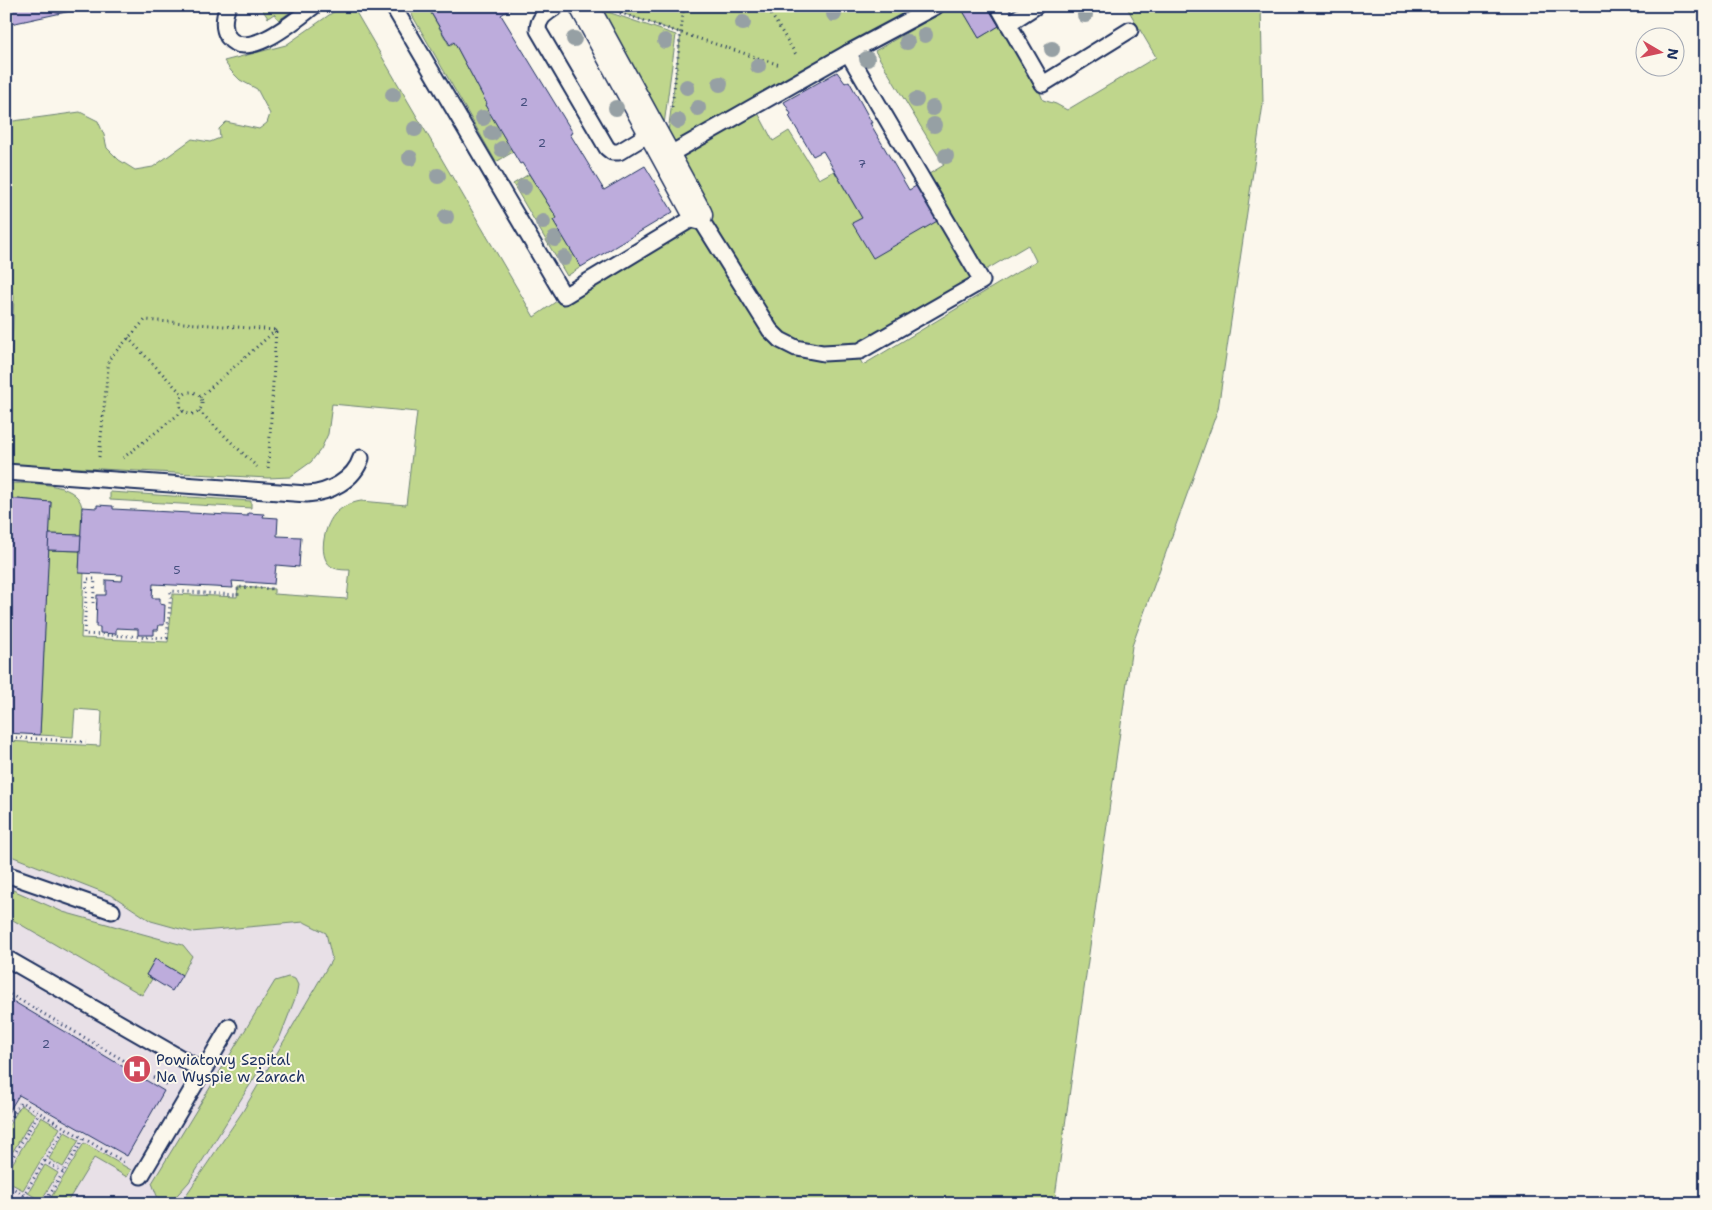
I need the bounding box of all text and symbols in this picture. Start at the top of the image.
north arrow [1634,28,1684,78]
text: N [1663,47,1683,61]
house number: 2 [520,94,528,110]
house number: 2 [538,135,546,151]
house number: 7 [858,156,866,172]
house number: 5 [173,562,181,578]
house number: 2 [42,1036,50,1052]
place label: Powiatowy Szpital Na Wyspie w Żarach [156,1050,305,1087]
hospital icon: Powiatowy Szpital Na Wyspie w Żarach [122,1054,152,1084]

